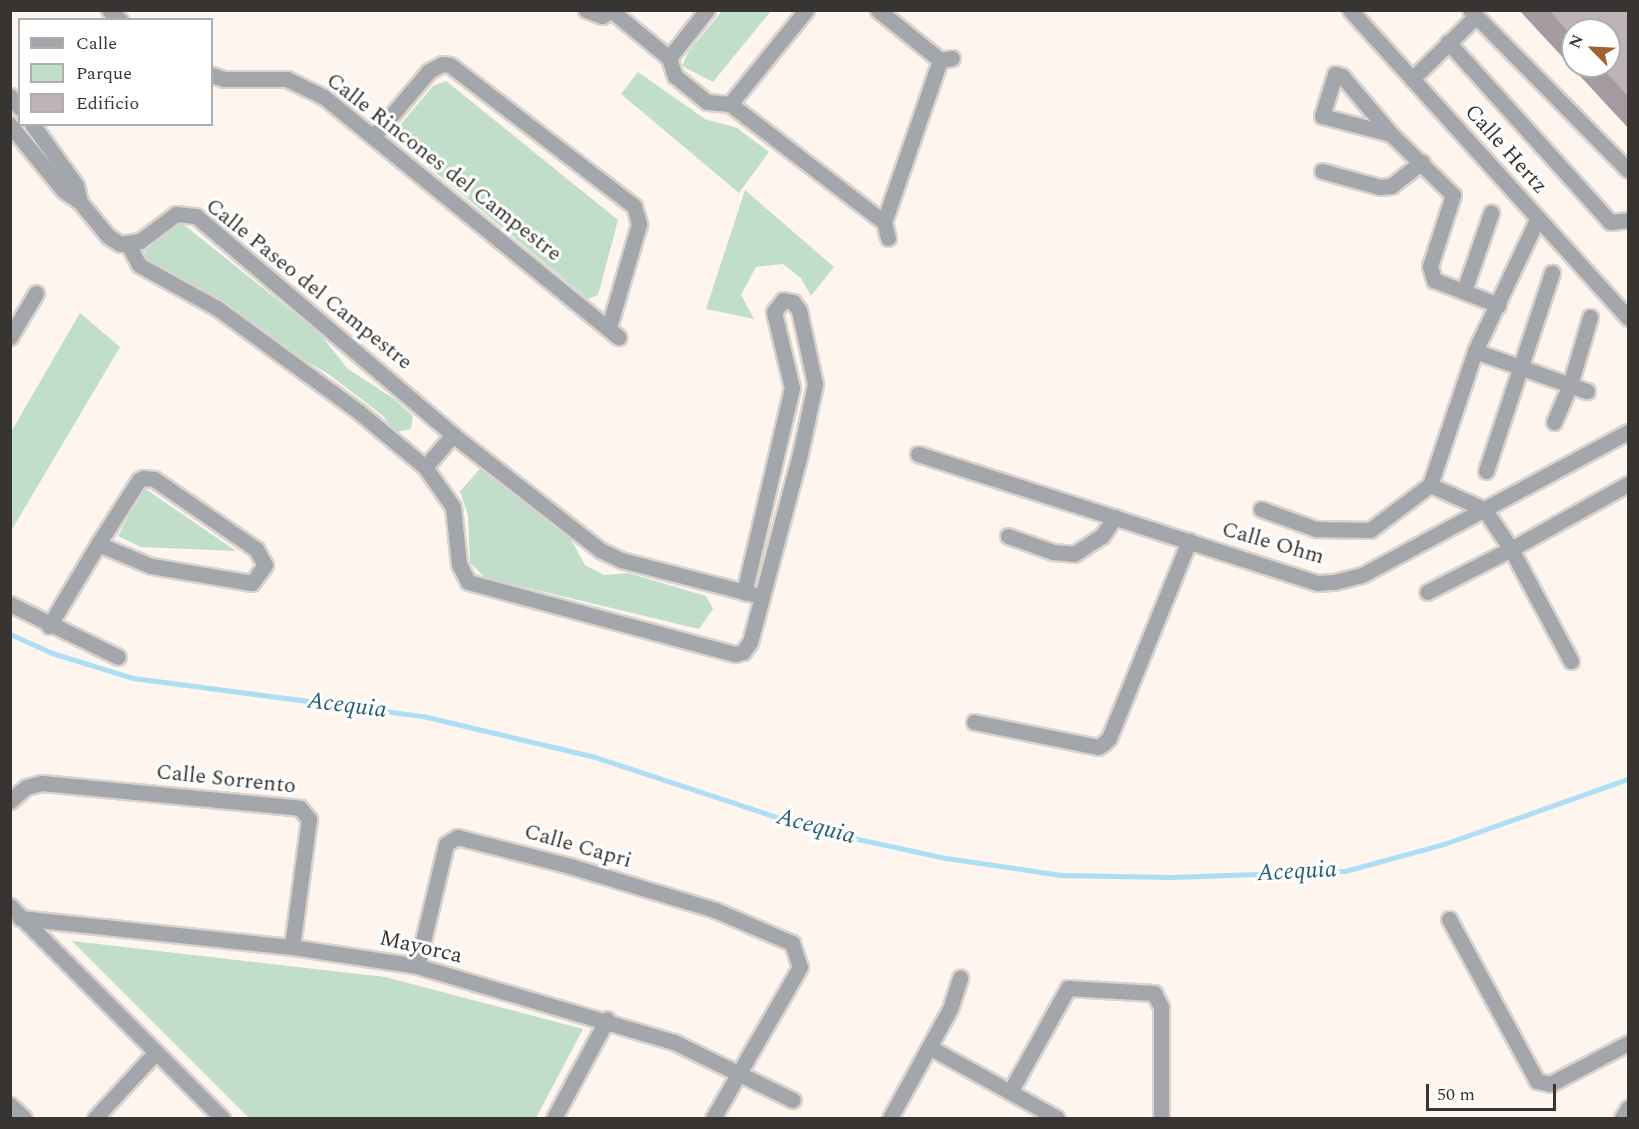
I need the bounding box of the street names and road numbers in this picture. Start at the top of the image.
street label: Calle Rincones del Campestre [321,67,567,267]
street label: Calle Hertz [1459,99,1553,199]
street label: Calle Paseo del Campestre [200,193,418,375]
street label: Calle Ohm [1219,516,1327,570]
street label: Calle Sorrento [155,759,297,799]
street label: Calle Capri [521,818,635,874]
street label: Mayorca [377,925,465,969]

